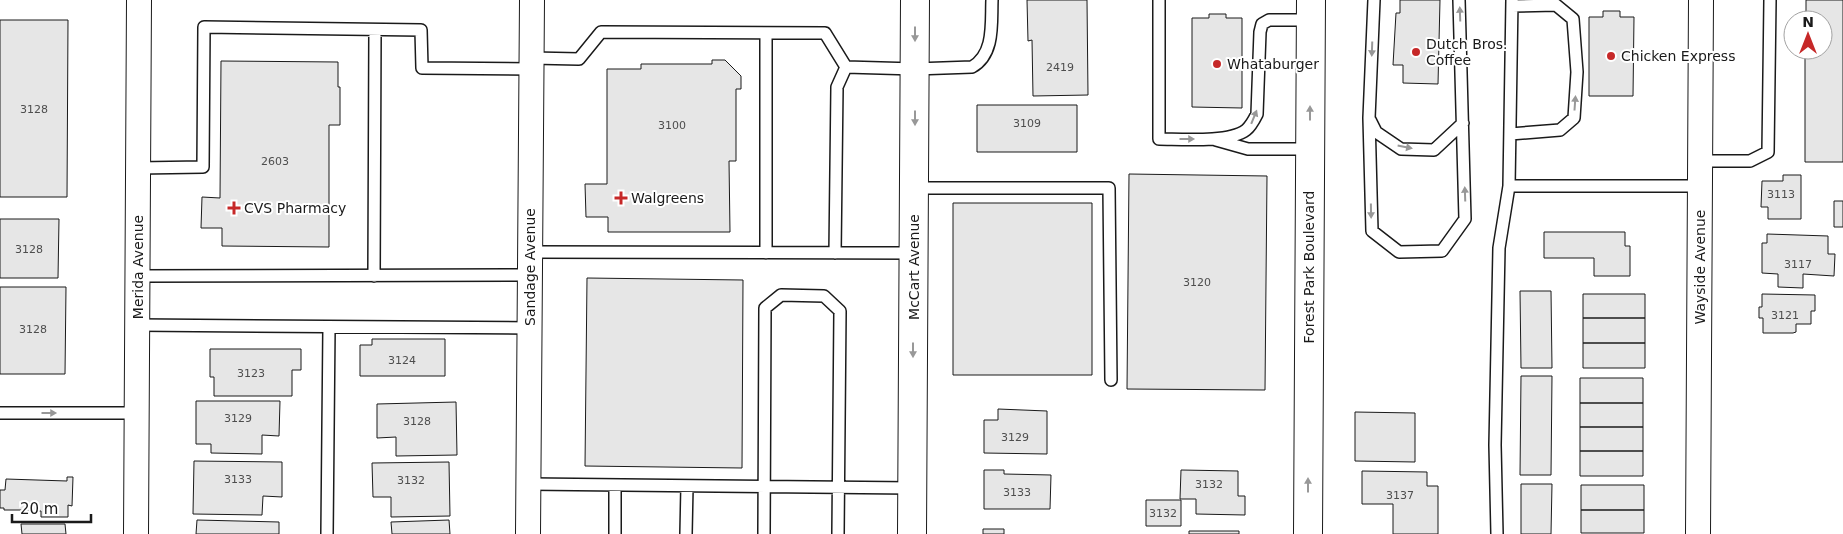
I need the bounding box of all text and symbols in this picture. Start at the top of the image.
one-way arrow [1456,6,1464,22]
north arrow [1783,10,1833,60]
text: N [1802,14,1814,30]
one-way arrow [911,27,919,43]
place label: Dutch Bros. Coffee [1426,36,1508,68]
one-way arrow [1368,41,1376,57]
marker: Dutch Bros. Coffee [1410,46,1422,58]
place label: Chicken Express [1621,48,1735,64]
marker: Chicken Express [1605,50,1617,62]
place label: Whataburger [1227,56,1319,72]
marker: Whataburger [1211,58,1223,70]
house number: 2419 [1046,61,1074,74]
one-way arrow [1571,95,1579,111]
house number: 3128 [20,103,48,116]
one-way arrow [1306,105,1314,121]
one-way arrow [1250,109,1258,124]
one-way arrow [911,110,919,126]
house number: 3109 [1013,117,1041,130]
house number: 3100 [658,119,686,132]
one-way arrow [1179,135,1195,143]
one-way arrow [1397,144,1413,152]
house number: 2603 [261,155,289,168]
one-way arrow [1460,186,1468,202]
house number: 3113 [1767,188,1795,201]
place label: Walgreens [631,190,704,206]
street label: Forest Park Boulevard [1301,191,1317,343]
marker: Walgreens [615,192,627,204]
place label: CVS Pharmacy [244,200,346,216]
marker: CVS Pharmacy [228,202,240,214]
one-way arrow [1367,203,1375,219]
street label: Sandage Avenue [522,208,538,326]
street label: Wayside Avenue [1692,210,1708,324]
street label: McCart Avenue [906,214,922,320]
street label: Merida Avenue [130,215,146,319]
house number: 3128 [15,243,43,256]
house number: 3117 [1784,258,1812,271]
house number: 3120 [1183,276,1211,289]
house number: 3121 [1771,309,1799,322]
house number: 3128 [19,323,47,336]
one-way arrow [909,342,917,358]
house number: 3124 [388,354,416,367]
house number: 3123 [237,367,265,380]
one-way arrow [41,409,57,417]
house number: 3129 [224,412,252,425]
house number: 3128 [403,415,431,428]
house number: 3129 [1001,431,1029,444]
house number: 3133 [224,473,252,486]
house number: 3132 [397,474,425,487]
one-way arrow [1304,477,1312,493]
house number: 3132 [1195,478,1223,491]
house number: 3133 [1003,486,1031,499]
house number: 3137 [1386,489,1414,502]
scale bar [12,492,91,524]
text: 20 m [20,500,58,518]
house number: 3132 [1149,507,1177,520]

